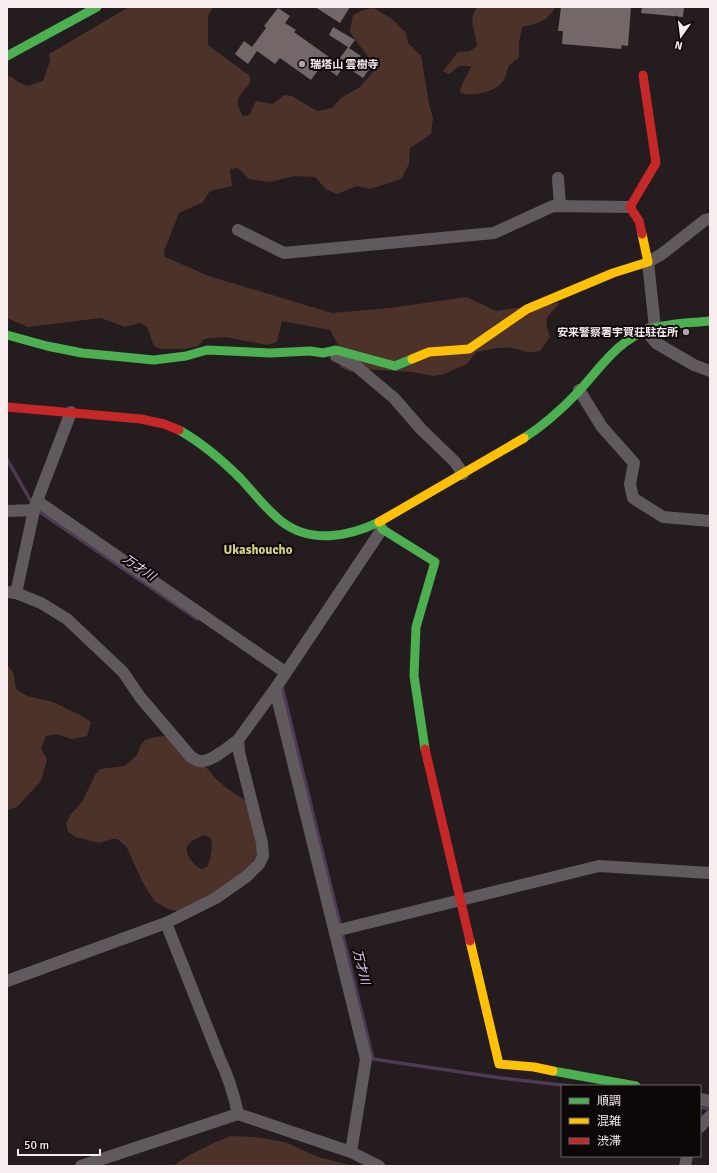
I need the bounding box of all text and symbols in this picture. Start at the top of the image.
north arrow [661,16,701,56]
text: N [673,38,684,52]
place label: 瑞塔山 雲樹寺 [310,58,378,71]
marker: 瑞塔山 雲樹寺 [297,59,307,69]
place label: 安来警察署宇賀荘駐在所 [557,326,678,339]
marker: 安来警察署宇賀荘駐在所 [681,327,691,337]
district label: Ukashoucho [224,542,293,558]
water label: 万才川 [120,552,160,585]
water label: 万才川 [349,948,373,988]
legend [561,1085,701,1157]
text: 順調 [597,1094,621,1109]
text: 混雑 [597,1114,621,1129]
scale bar [18,1131,100,1157]
text: 渋滞 [597,1134,621,1149]
text: 50 m [24,1138,49,1153]

